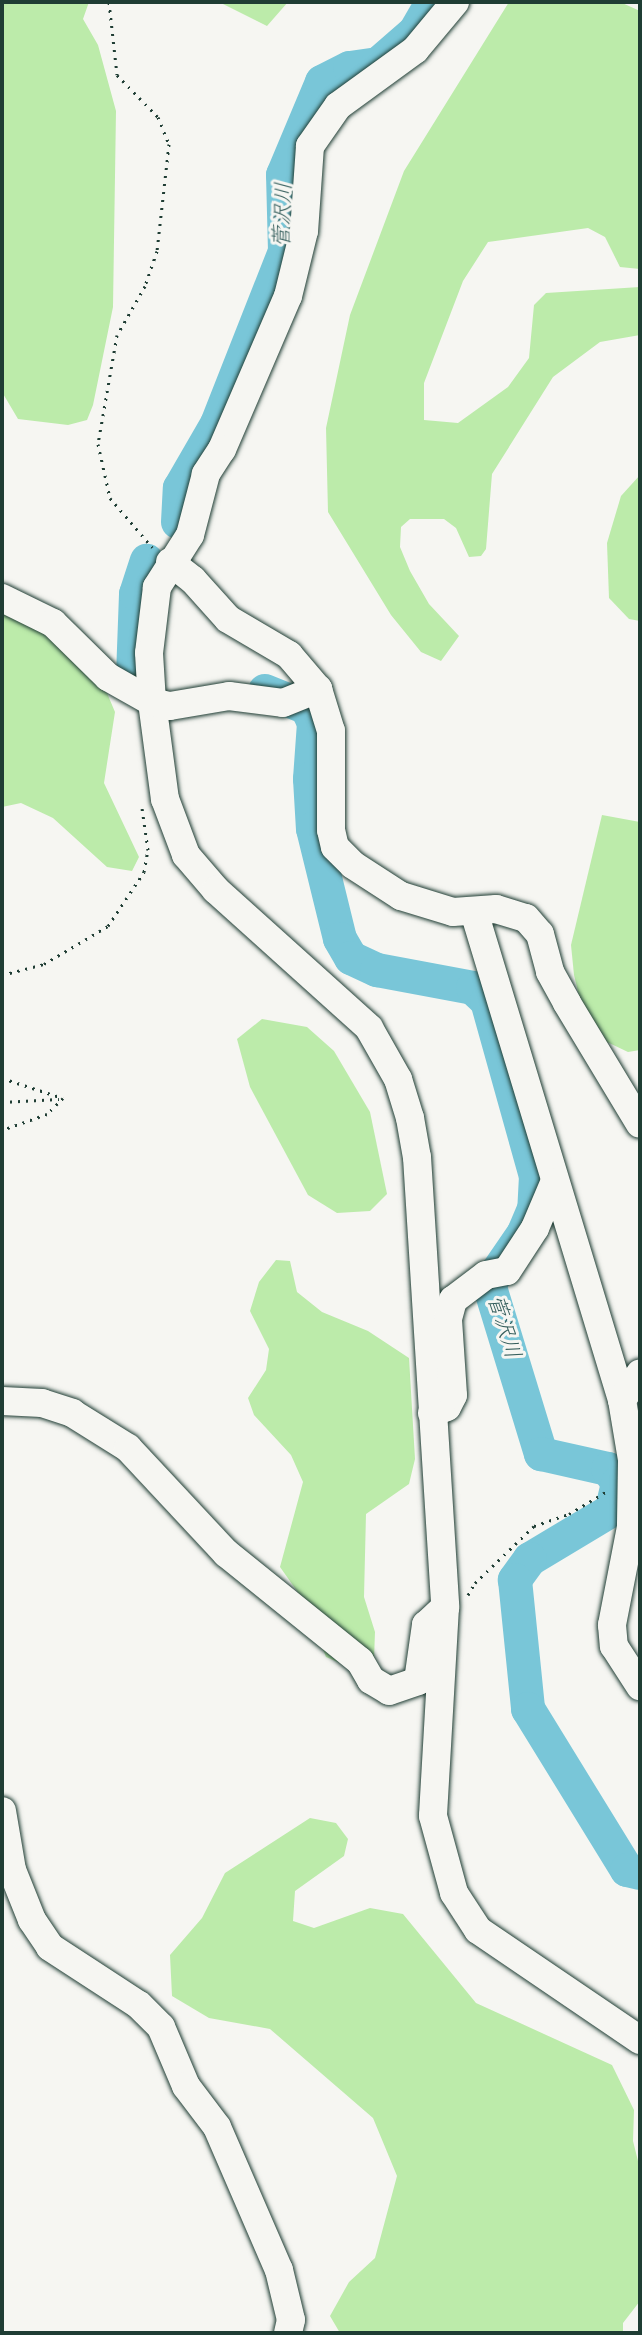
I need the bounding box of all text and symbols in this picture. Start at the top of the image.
water label: 菅沢川 [270,182,298,248]
water label: 菅沢川 [481,1292,525,1362]

